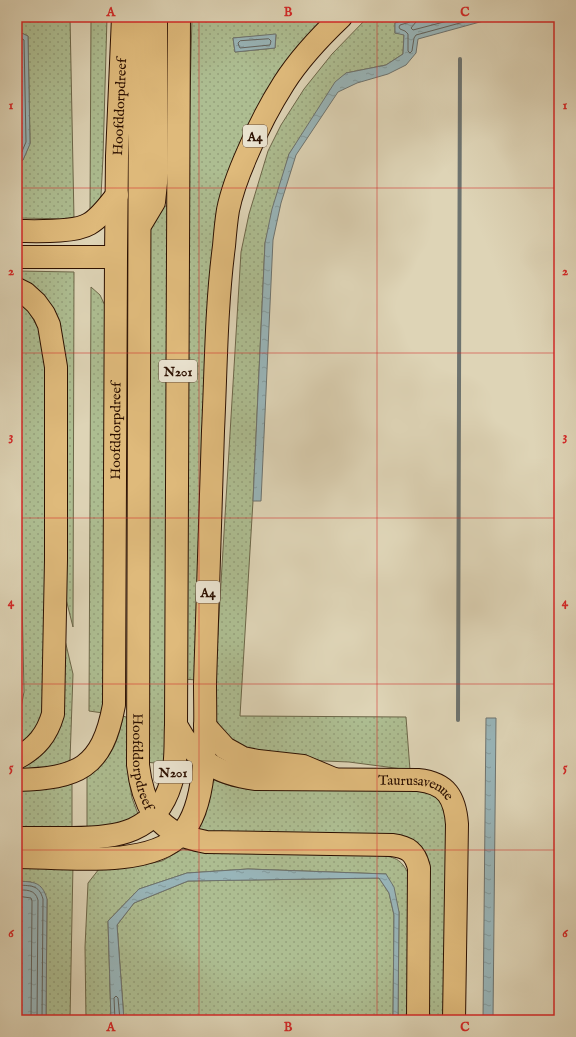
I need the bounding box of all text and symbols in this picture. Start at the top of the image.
text: A [106,4,117,21]
text: B [284,4,293,21]
text: C [460,4,470,21]
street label: Hoofddorpdreef [109,55,131,156]
text: 1 [9,97,14,114]
text: 1 [563,97,568,114]
road number: A4 [243,125,267,147]
text: 2 [8,263,14,280]
text: 2 [562,263,568,280]
road number: N201 [159,360,197,382]
street label: Hoofddorpdreef [107,379,125,480]
text: 3 [9,428,14,445]
text: 3 [563,428,568,445]
road number: A4 [196,581,220,603]
text: 4 [8,594,15,611]
text: 4 [562,594,569,611]
street label: Hoofddorpdreef [128,713,159,816]
text: 5 [9,759,14,776]
text: 5 [563,759,568,776]
road number: N201 [154,761,192,783]
street label: Taurusavenue [378,772,458,804]
text: 6 [8,925,14,942]
text: 6 [562,925,568,942]
text: A [106,1019,117,1036]
text: B [284,1019,293,1036]
text: C [460,1019,470,1036]

